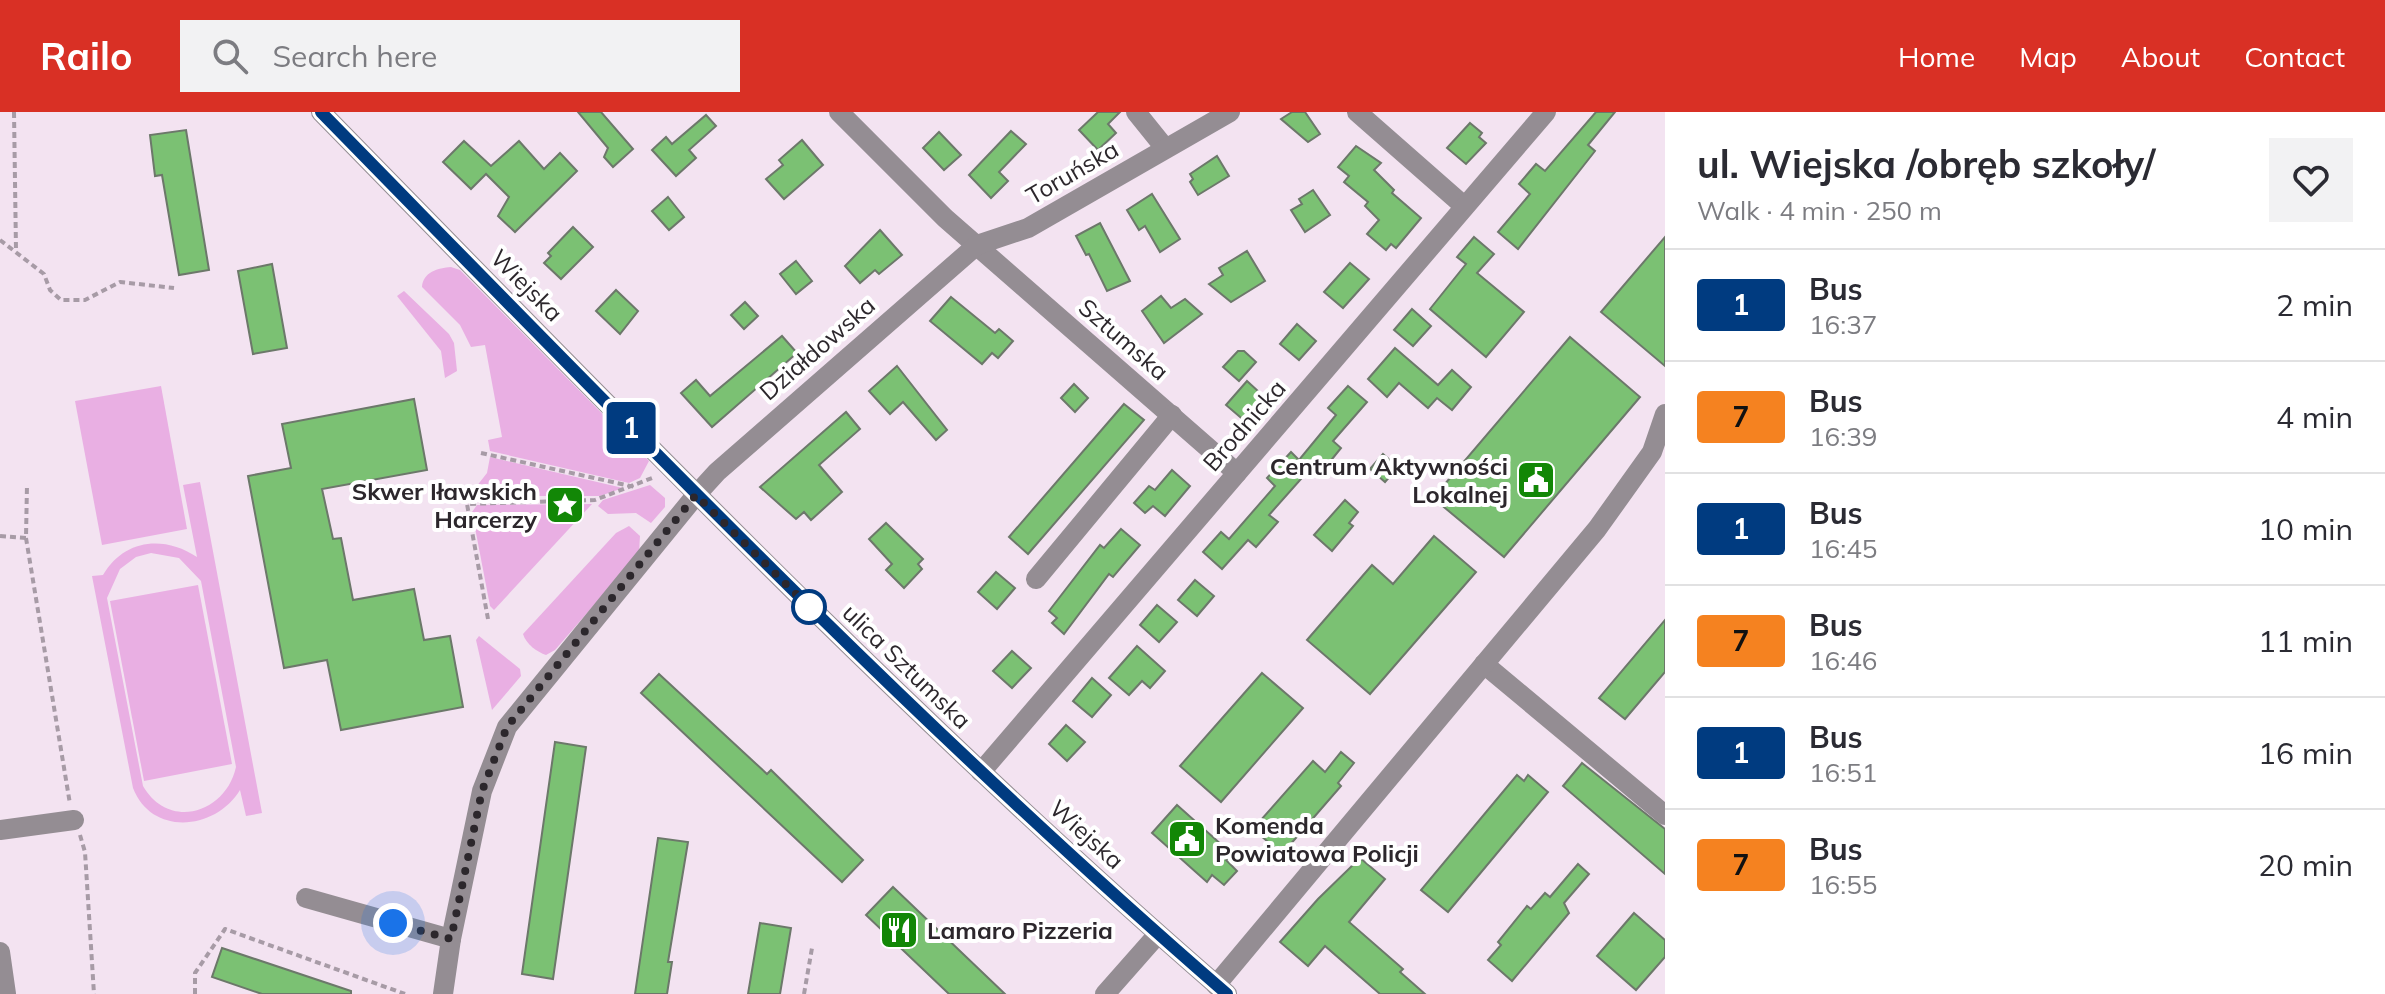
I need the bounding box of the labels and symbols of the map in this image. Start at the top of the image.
street label: Toruńska [1021,134,1123,210]
street label: Wiejska [485,243,569,327]
street label: Działdowska [753,290,881,406]
street label: Sztumska [1073,292,1175,386]
street label: Brodnicka [1196,373,1292,477]
line badge: 1 [605,402,657,454]
place label: Centrum Aktywności Lokalnej [1270,451,1508,509]
public building icon: Centrum Aktywności Lokalnej [1515,459,1557,501]
place label: Skwer Iławskich Harcerzy [352,476,538,534]
place icon: Skwer Iławskich Harcerzy [544,484,586,526]
unlabelled marker [792,590,826,624]
street label: ulica Sztumska [837,597,977,735]
street label: Wiejska [1044,793,1130,875]
place label: Komenda Powiatowa Policji [1215,810,1419,868]
public building icon: Komenda Powiatowa Policji [1166,818,1208,860]
your location [373,903,413,943]
restaurant icon: Lamaro Pizzeria [878,909,920,951]
place label: Lamaro Pizzeria [927,915,1113,945]

